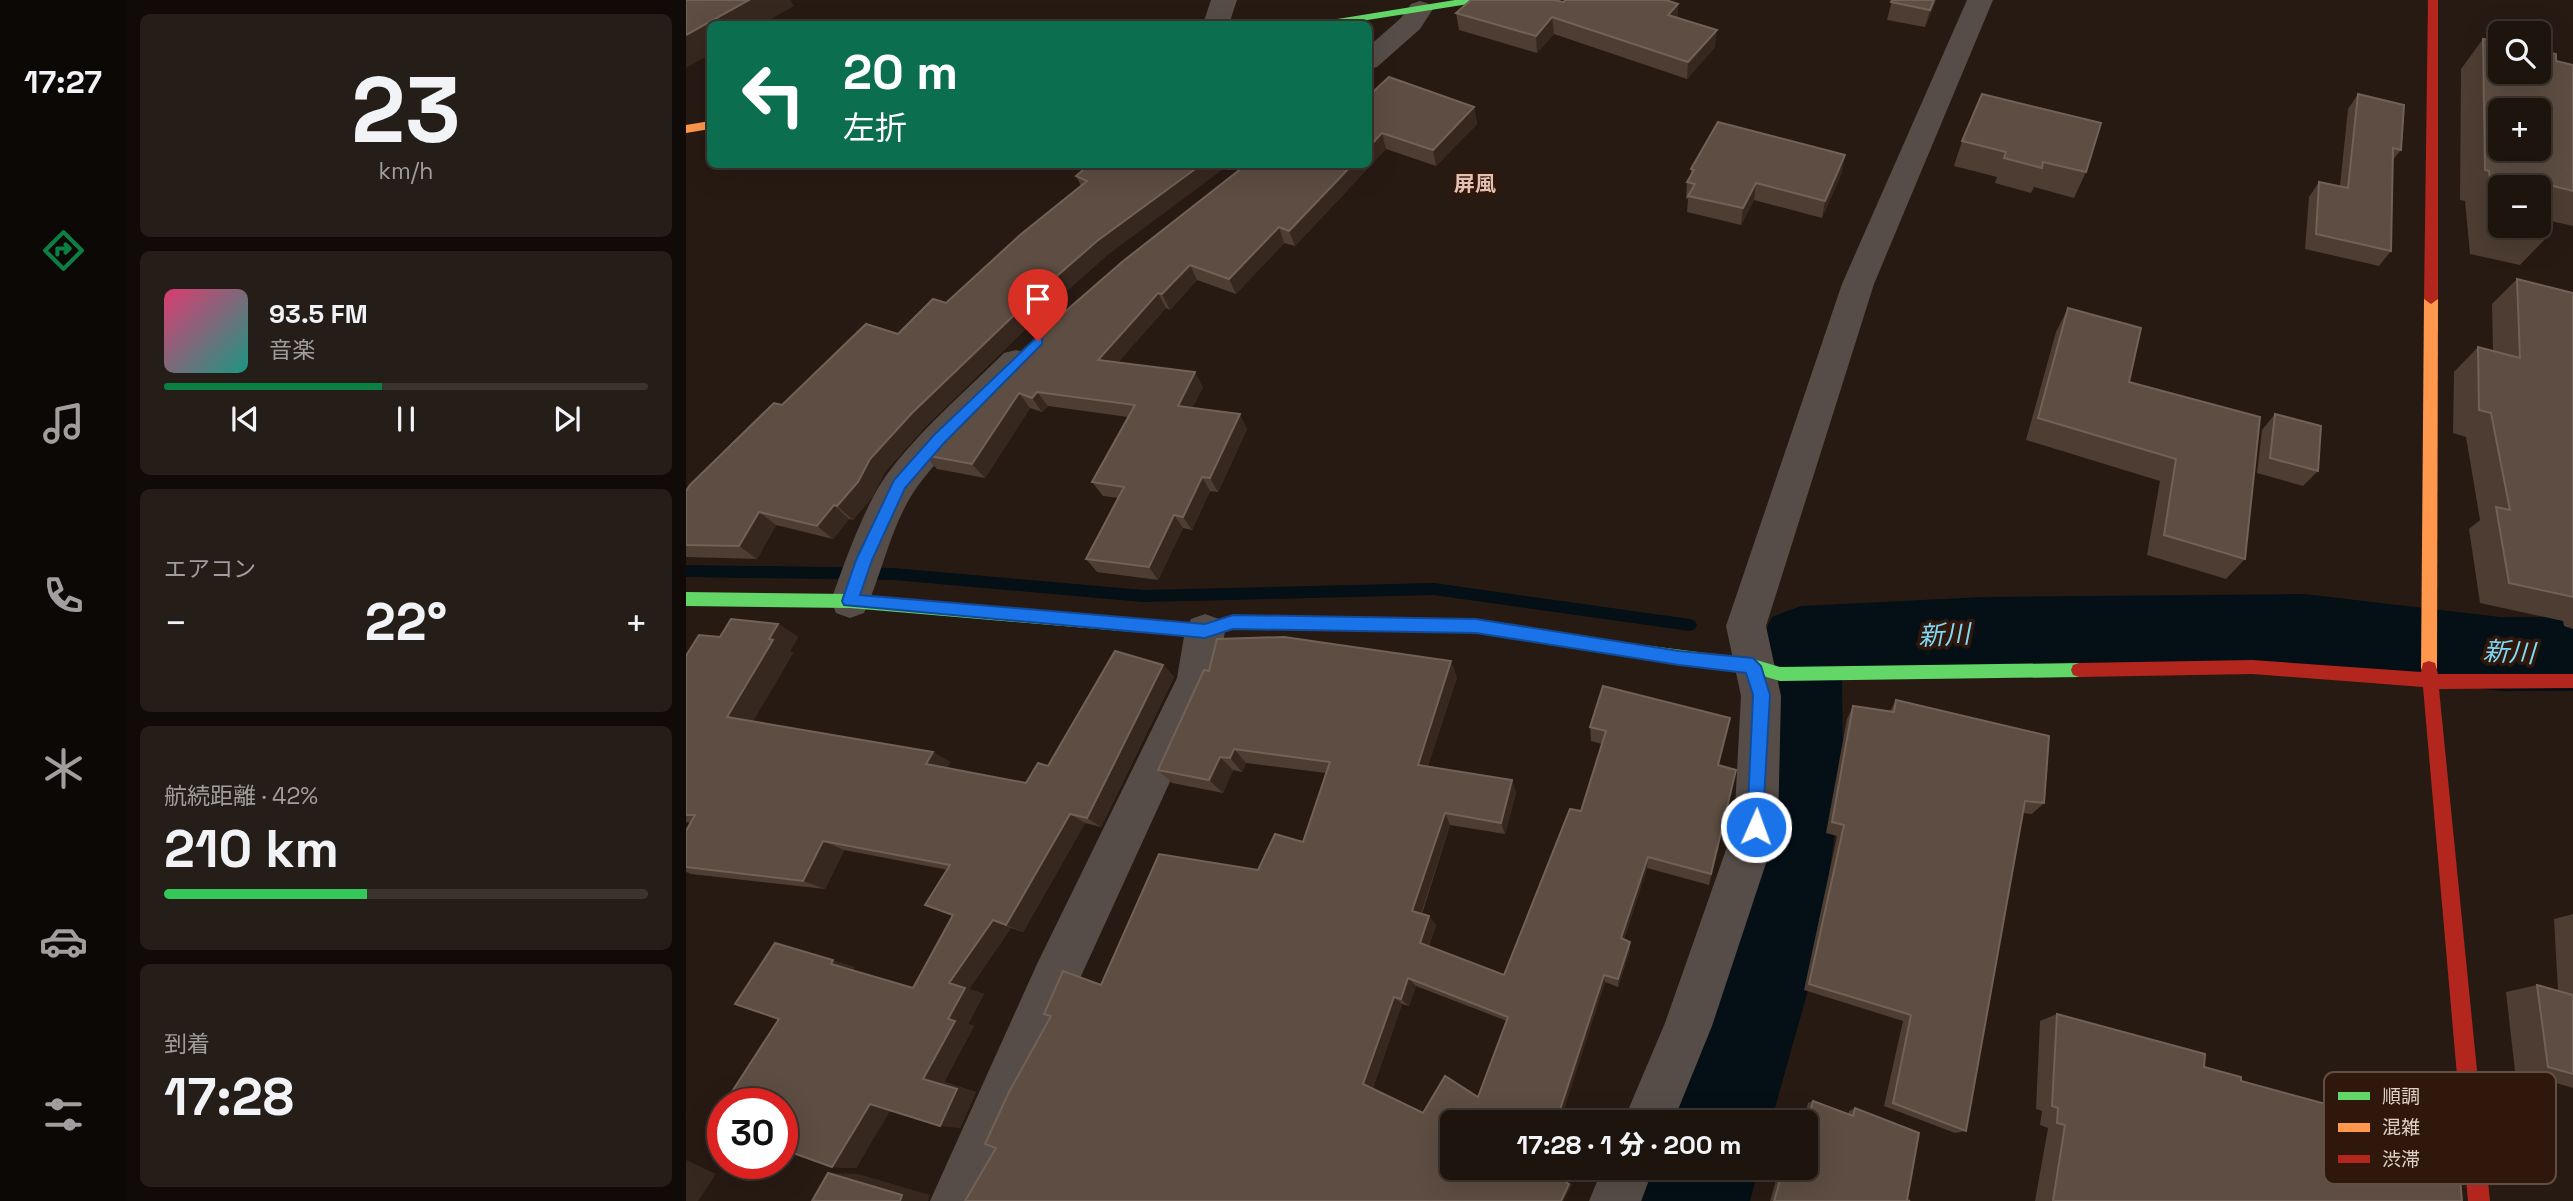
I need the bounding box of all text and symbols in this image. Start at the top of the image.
map controls [2488,21,2551,238]
button: search [2488,21,2551,84]
text: 20 m [843,41,958,103]
icon: left [728,49,819,140]
text: 23 [351,52,461,169]
text: 17:27 [24,62,102,102]
button: + [2488,98,2551,161]
text: 左折 [843,108,907,148]
text: km/h [379,156,433,186]
district label: 屏風 [1454,170,1496,197]
button: − [2488,175,2551,238]
icon: directions [39,226,88,275]
pin [1008,269,1068,341]
icon: arrive [1019,280,1057,318]
text: 93.5 FM [269,297,368,331]
text: 音楽 [269,335,315,365]
icon: music [39,399,88,448]
icon: previous [226,400,264,438]
icon: pause [387,400,425,438]
icon: next [548,400,586,438]
text: エアコン [164,554,256,584]
icon: phone [39,571,88,620]
text: 22° [365,589,447,655]
text: − [164,599,188,647]
text: + [624,599,648,647]
water label: 新川 [1917,617,1974,653]
water label: 新川 [2482,634,2539,670]
icon: climate [39,744,88,793]
text: 航続距離 · 42% [164,781,318,811]
position arrow [1719,790,1793,864]
text: 210 km [164,816,339,882]
icon: car [39,917,88,966]
text: 到着 [164,1029,210,1059]
text: 17:28 [164,1064,294,1130]
legend [2324,1072,2556,1184]
text: 順調 [2382,1084,2420,1109]
speed limit sign: 30 [707,1088,798,1179]
icon: filters [39,1090,88,1139]
text: 混雑 [2382,1115,2420,1140]
text: 17:28 · 1 分 · 200 m [1516,1128,1742,1162]
text: 渋滞 [2382,1147,2420,1172]

